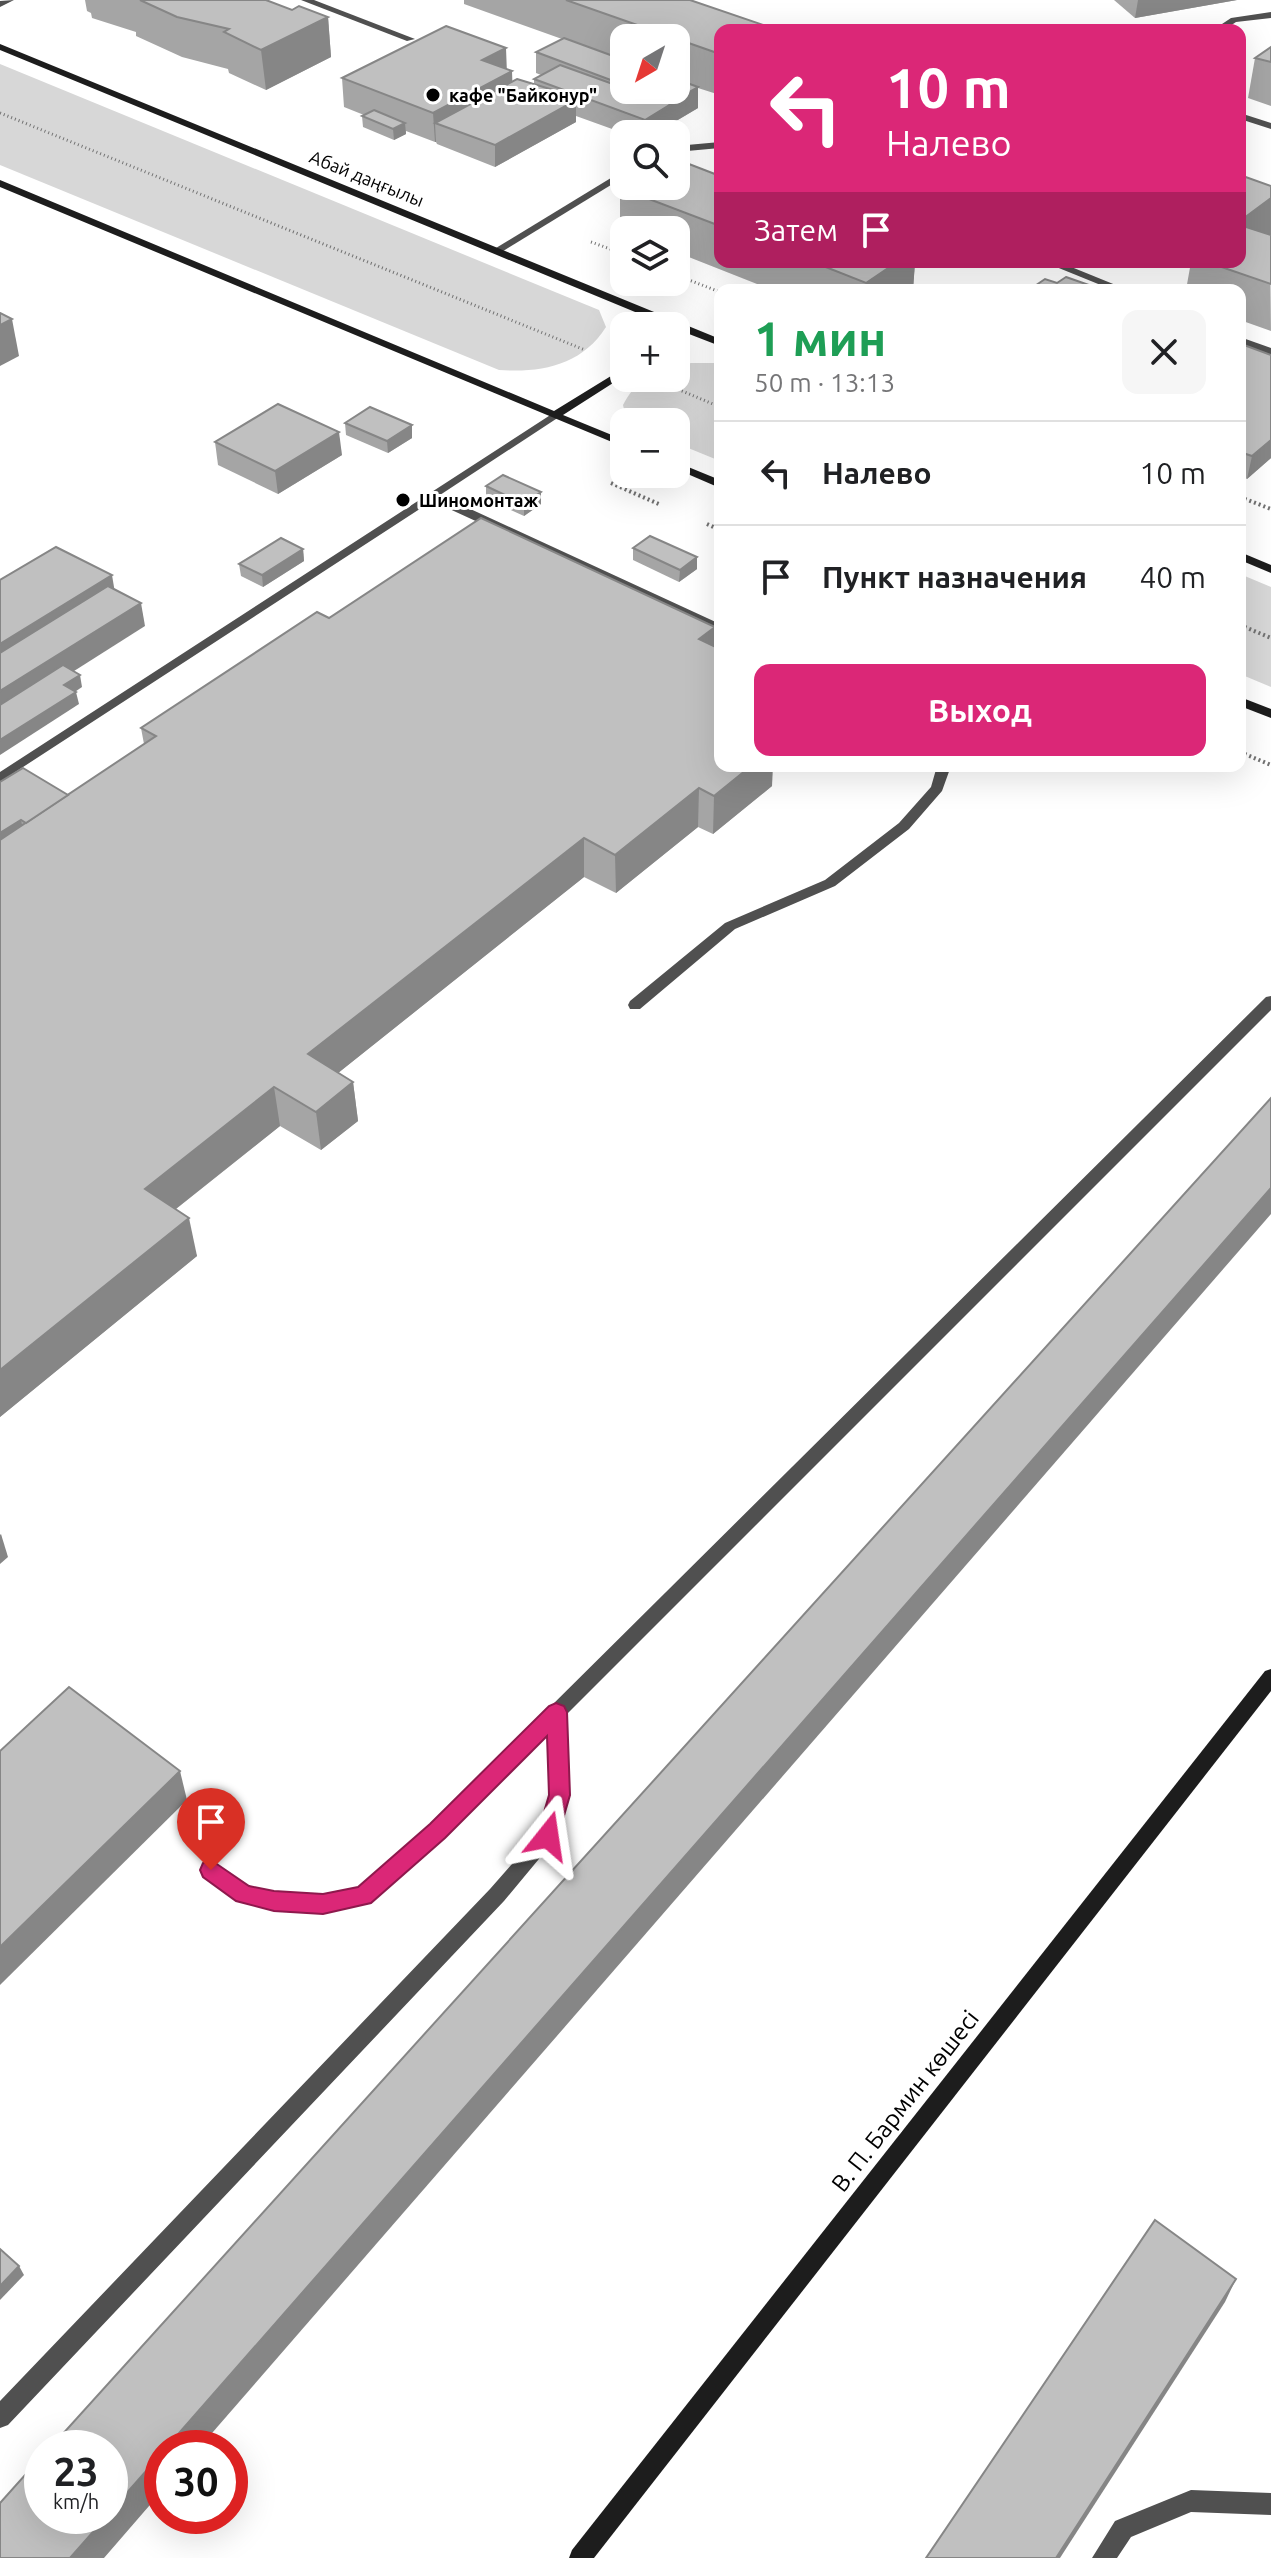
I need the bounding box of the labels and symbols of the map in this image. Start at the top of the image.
north arrow [610,24,690,104]
place label: кафе "Байконур" [449,85,597,105]
marker: кафе "Байконур" [424,86,442,104]
street label: Абай даңғылы [307,146,427,210]
place label: Шиномонтаж [419,490,539,510]
marker: Шиномонтаж [394,491,412,509]
pin [177,1788,245,1870]
position arrow [506,1794,590,1878]
street label: В. П. Бармин көшесі [826,2005,984,2197]
speed limit sign: 30 [144,2430,248,2534]

